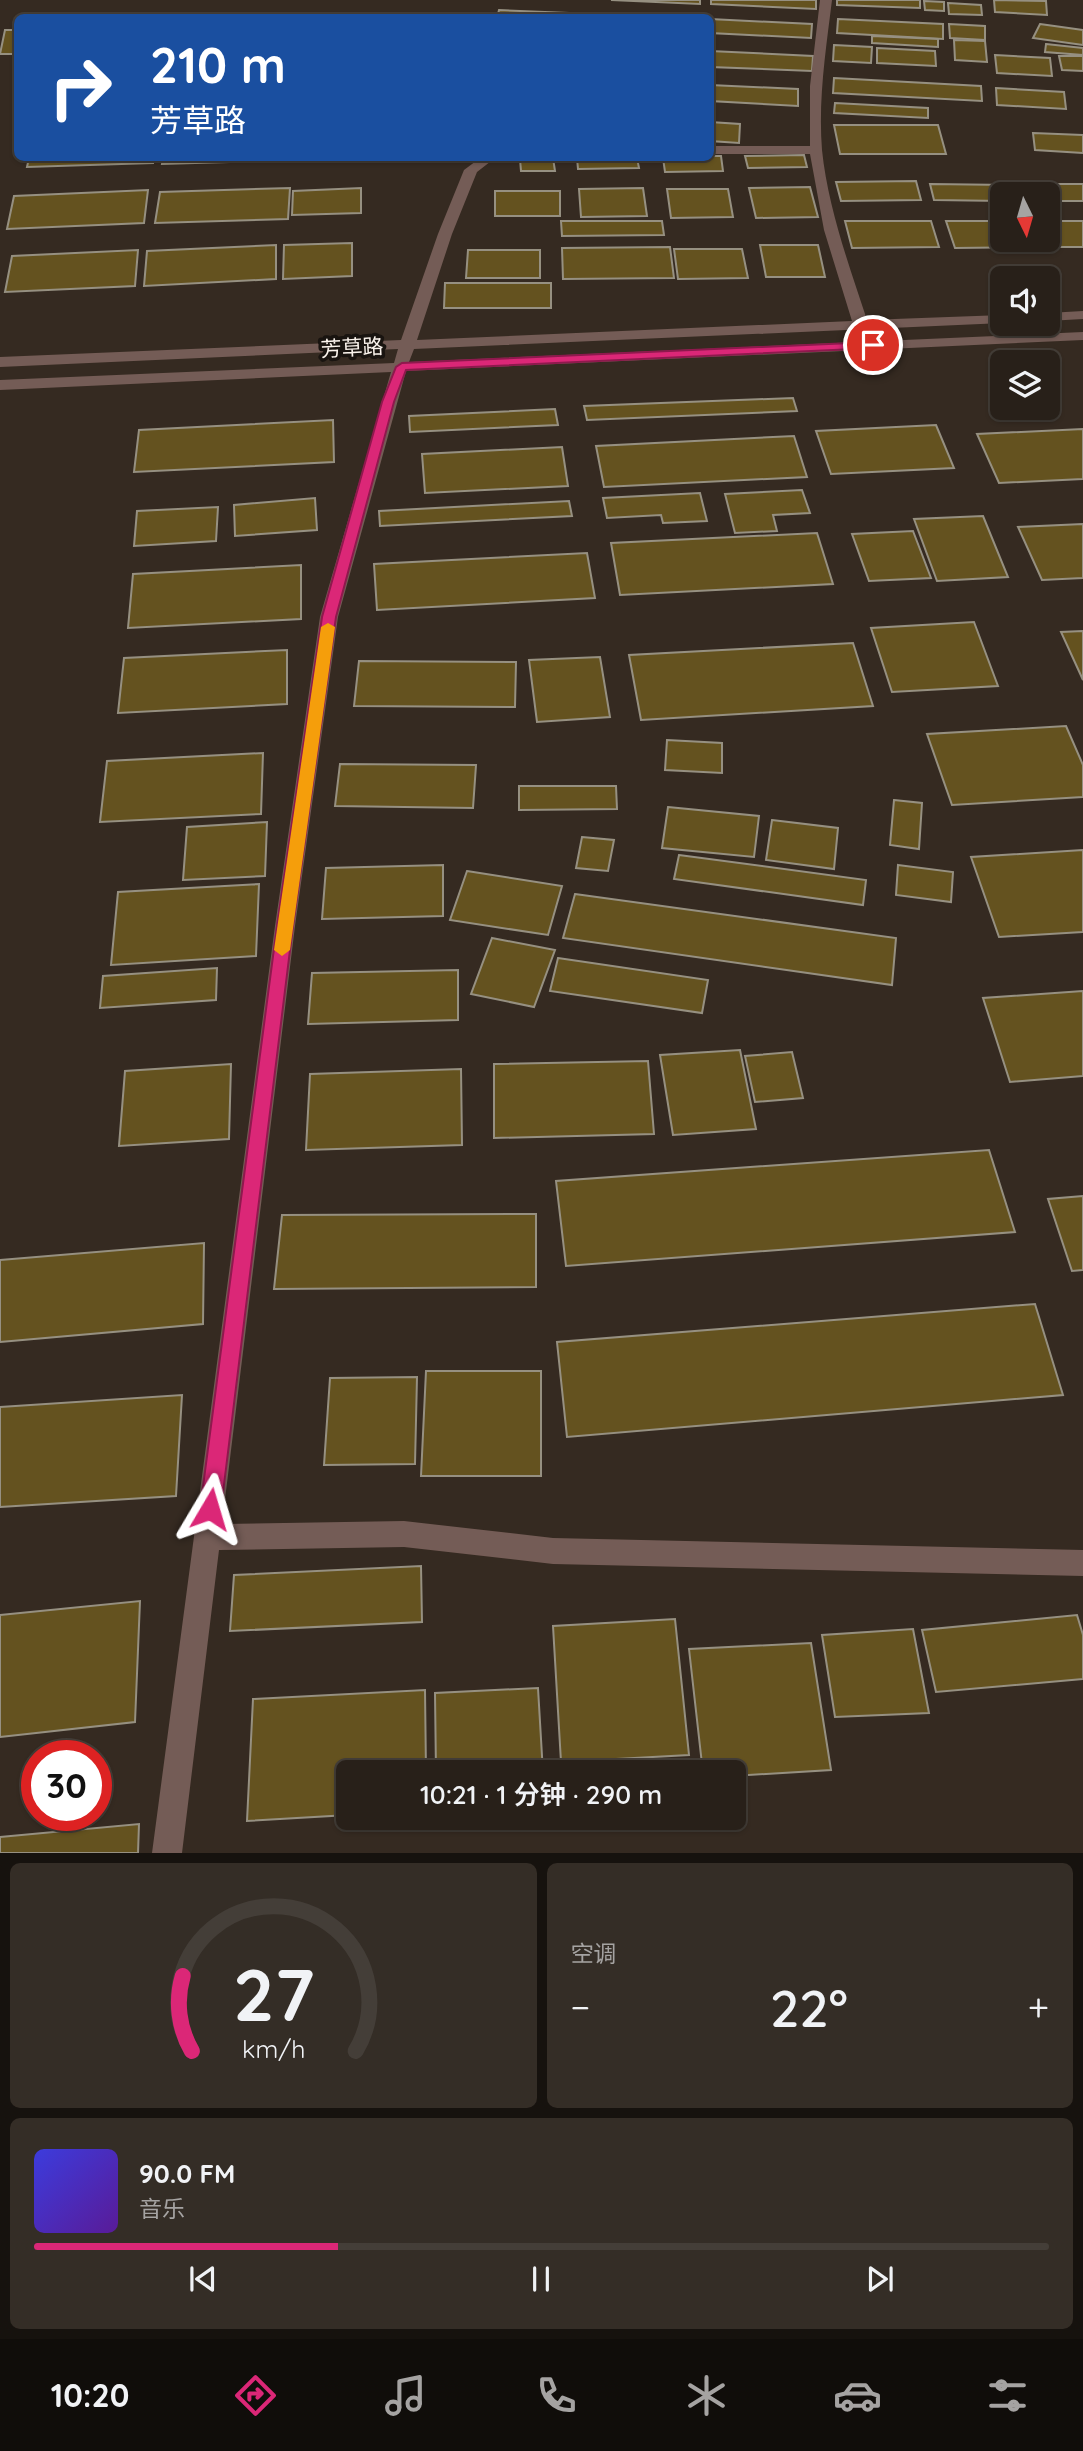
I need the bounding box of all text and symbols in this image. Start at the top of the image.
text: 210 m [150,34,286,95]
icon: right [35,42,126,133]
text: 芳草路 [150,100,246,140]
north arrow [990,182,1060,252]
map controls [990,182,1060,420]
button: sound [990,266,1060,336]
pin [843,315,903,375]
icon: arrive [854,326,892,364]
street label: 芳草路 [320,332,384,362]
button: layers [990,350,1060,420]
position arrow [173,1472,247,1546]
speed limit sign: 30 [21,1740,112,1831]
text: 10:21 · 1 分钟 · 290 m [420,1778,662,1811]
text: 空调 [571,1939,617,1968]
text: 27 [233,1949,314,2040]
text: 22° [770,1975,848,2040]
text: − [571,1983,590,2031]
text: + [1028,1983,1049,2031]
text: km/h [242,2033,305,2064]
text: 90.0 FM [139,2157,235,2190]
text: 音乐 [139,2194,185,2223]
icon: previous [184,2260,222,2298]
icon: pause [522,2260,560,2298]
icon: next [861,2260,899,2298]
icon: directions [231,2371,280,2420]
icon: music [381,2371,430,2420]
icon: phone [532,2371,581,2420]
icon: climate [682,2371,731,2420]
icon: car [833,2371,882,2420]
icon: filters [983,2371,1032,2420]
text: 10:20 [51,2375,129,2415]

